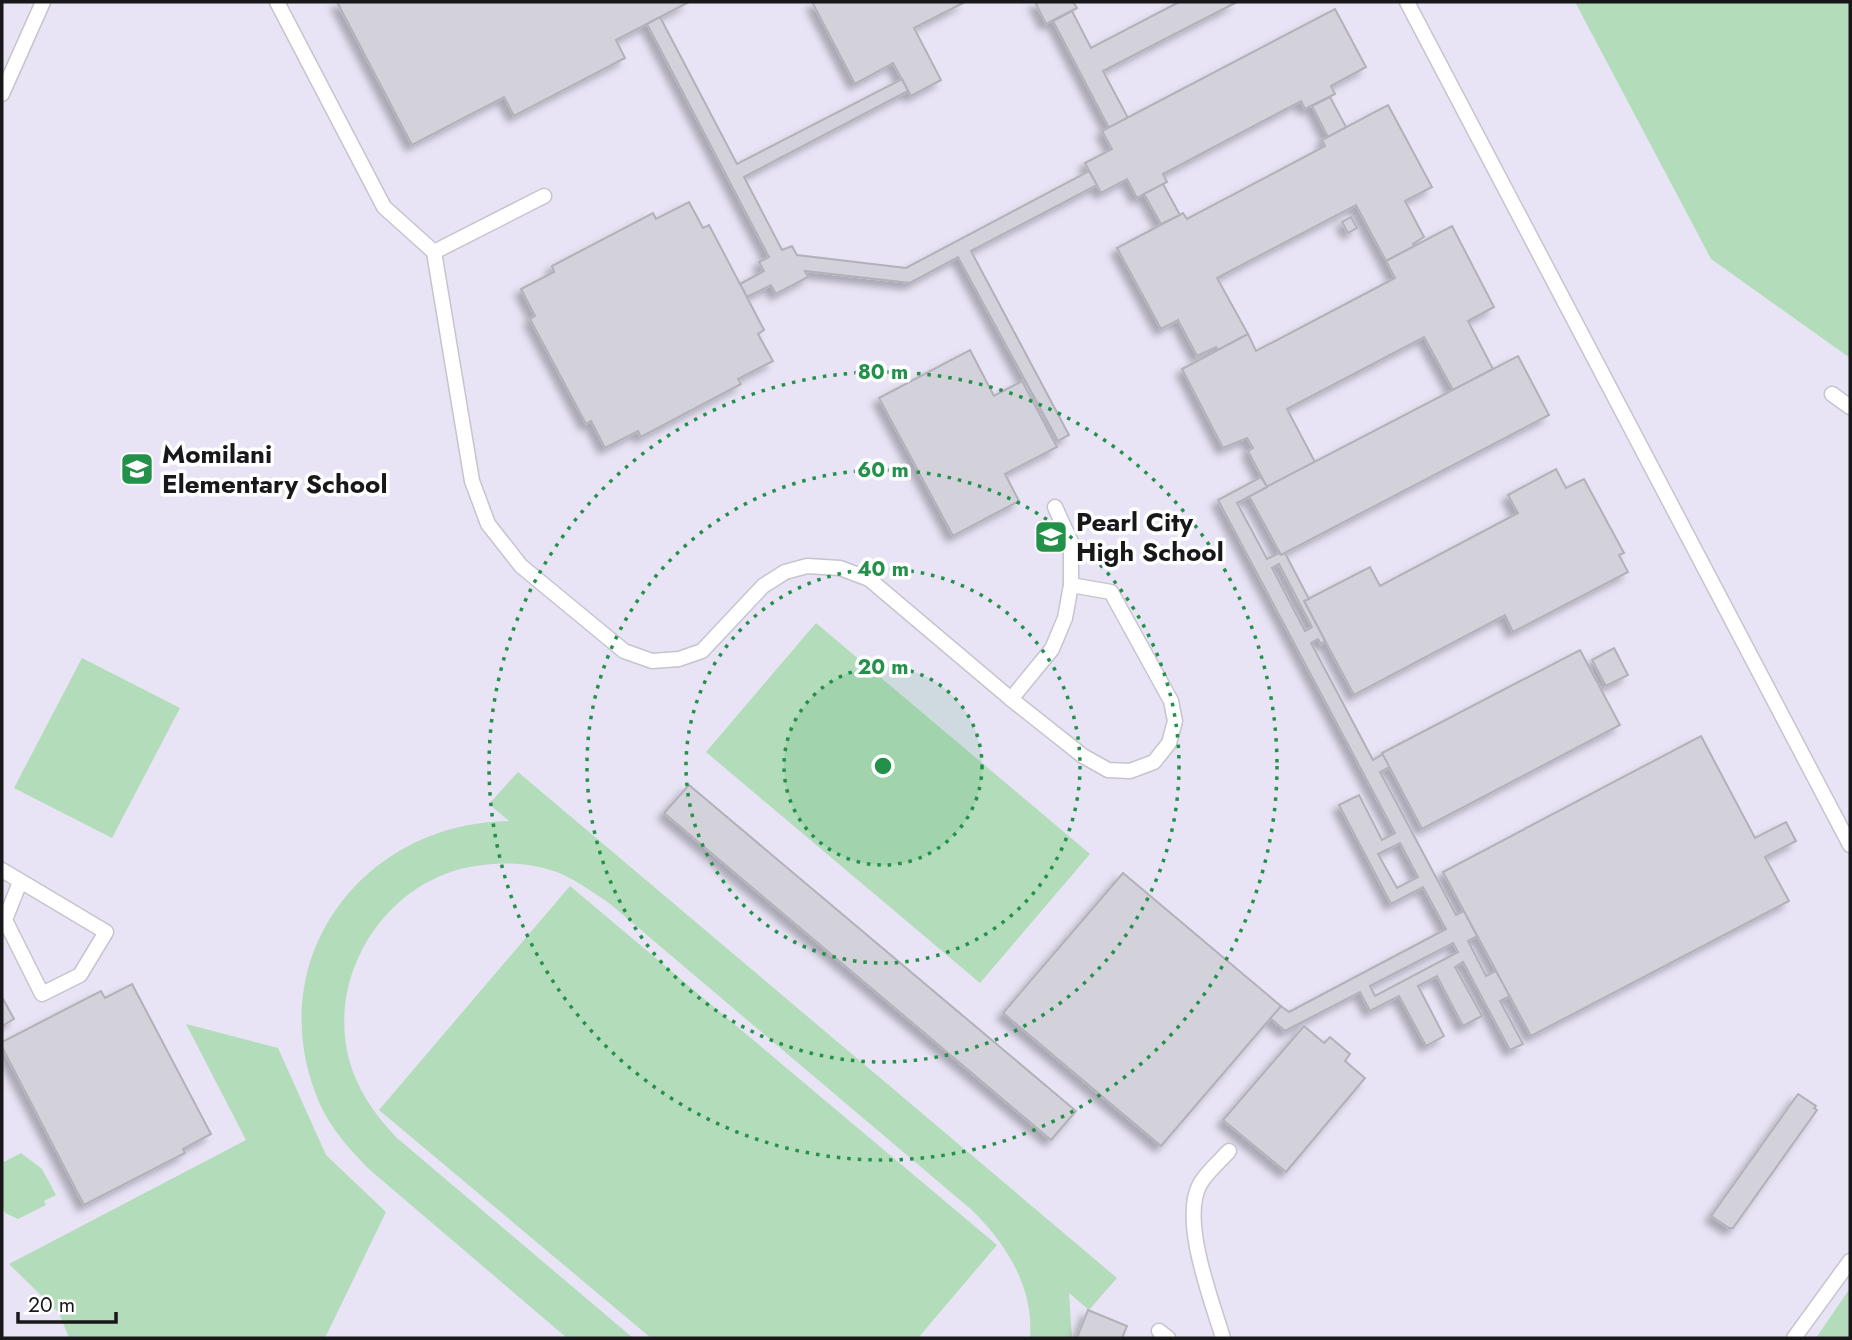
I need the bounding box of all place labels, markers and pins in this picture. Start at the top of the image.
place label: Momilani Elementary School [162,435,387,503]
school or university icon: Momilani Elementary School [118,450,156,488]
place label: Pearl City High School [1076,503,1224,571]
school or university icon: Pearl City High School [1032,518,1070,556]
centre of rings [871,754,895,778]

